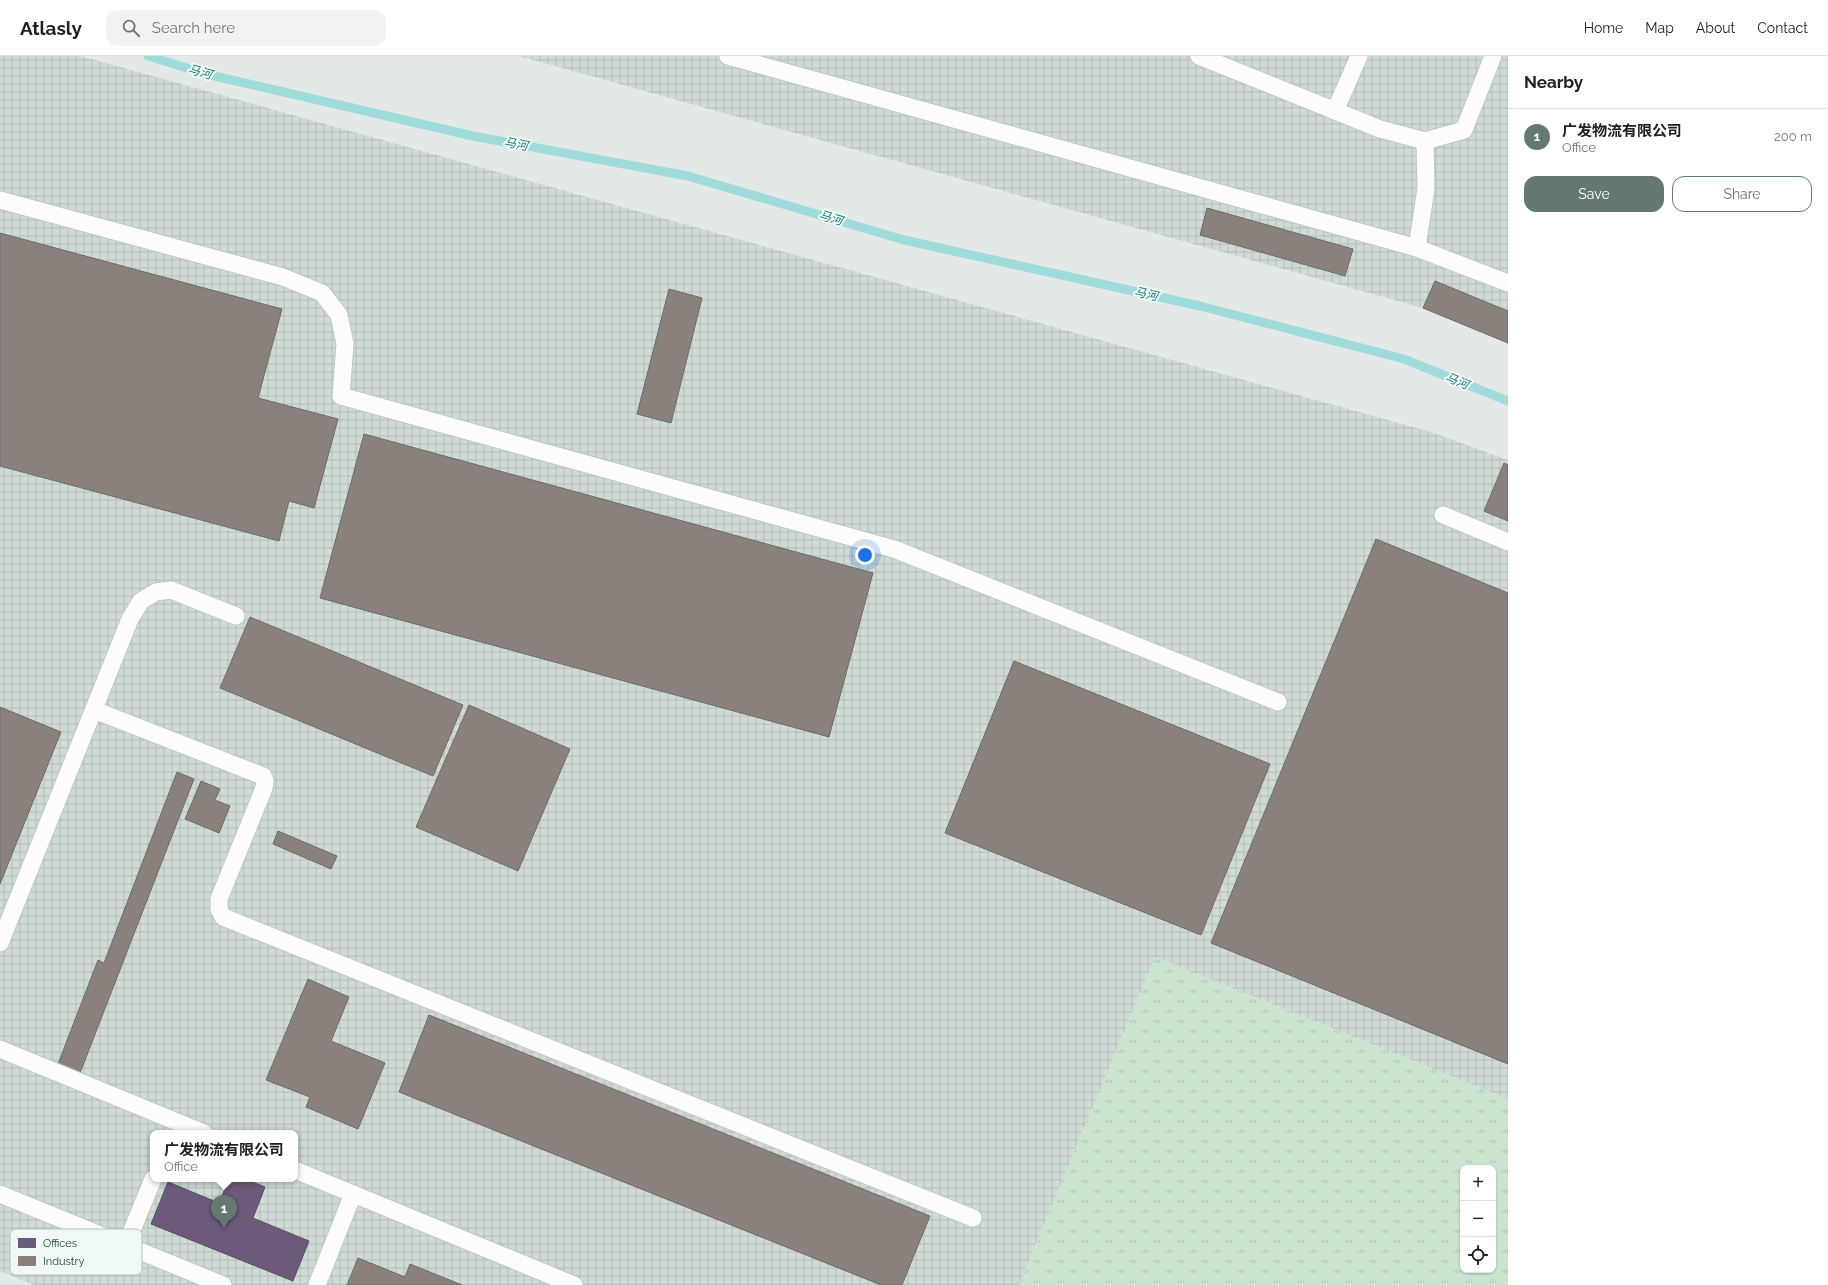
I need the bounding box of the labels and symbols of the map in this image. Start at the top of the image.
water label: 马河 [187,62,215,83]
water label: 马河 [503,135,531,154]
water label: 马河 [817,208,846,229]
water label: 马河 [1133,284,1161,304]
water label: 马河 [1443,370,1473,393]
your location [855,545,875,565]
pin: 1 [211,1195,237,1228]
legend [10,1229,142,1275]
text: Offices [43,1237,77,1250]
text: Industry [43,1255,84,1268]

